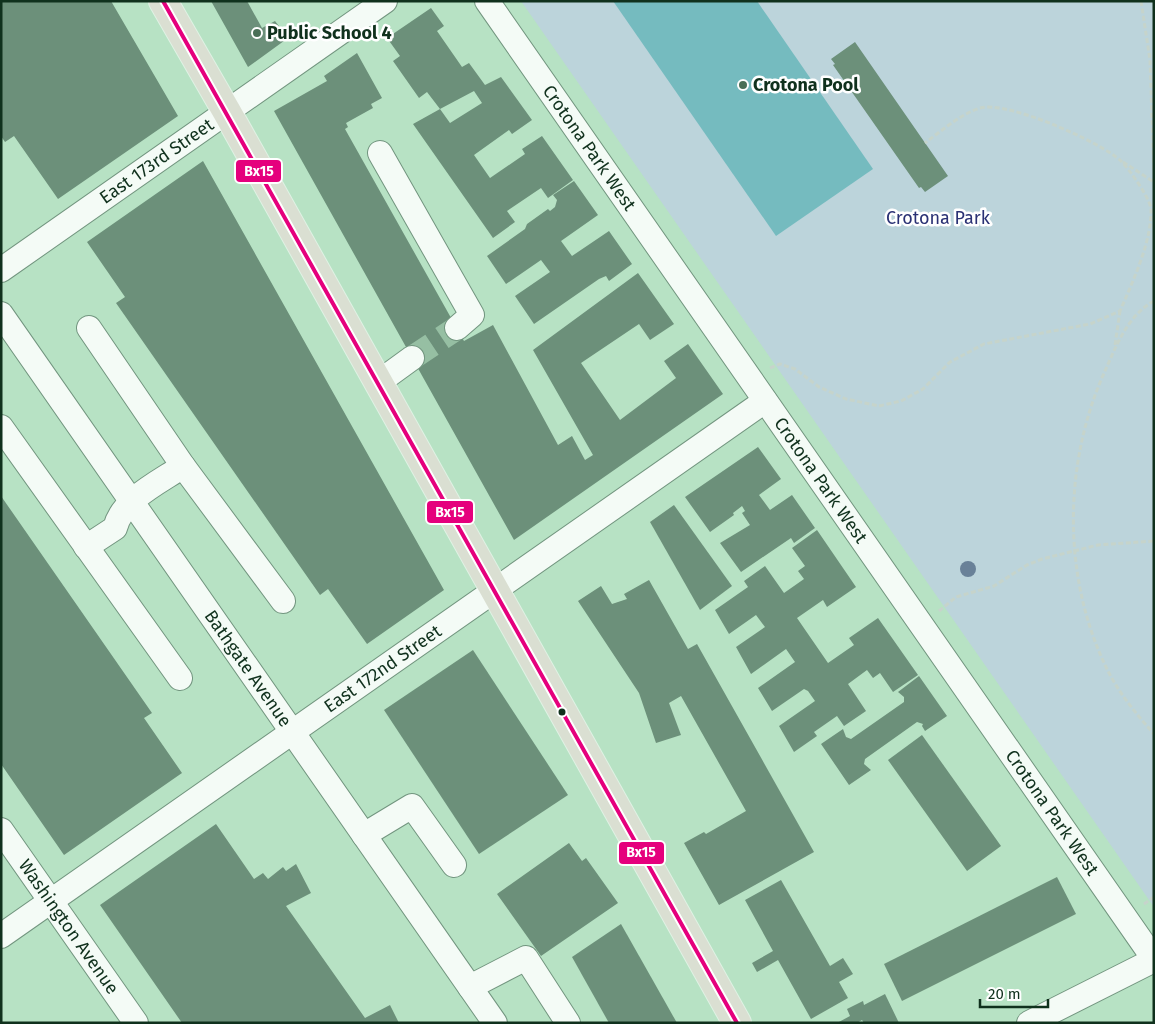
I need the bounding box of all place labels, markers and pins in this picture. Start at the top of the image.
place label: Public School 4 [267,22,392,44]
marker: Public School 4 [251,27,263,39]
place label: Crotona Pool [753,74,859,96]
marker: Crotona Pool [737,79,749,91]
unlabelled marker [557,707,567,717]

